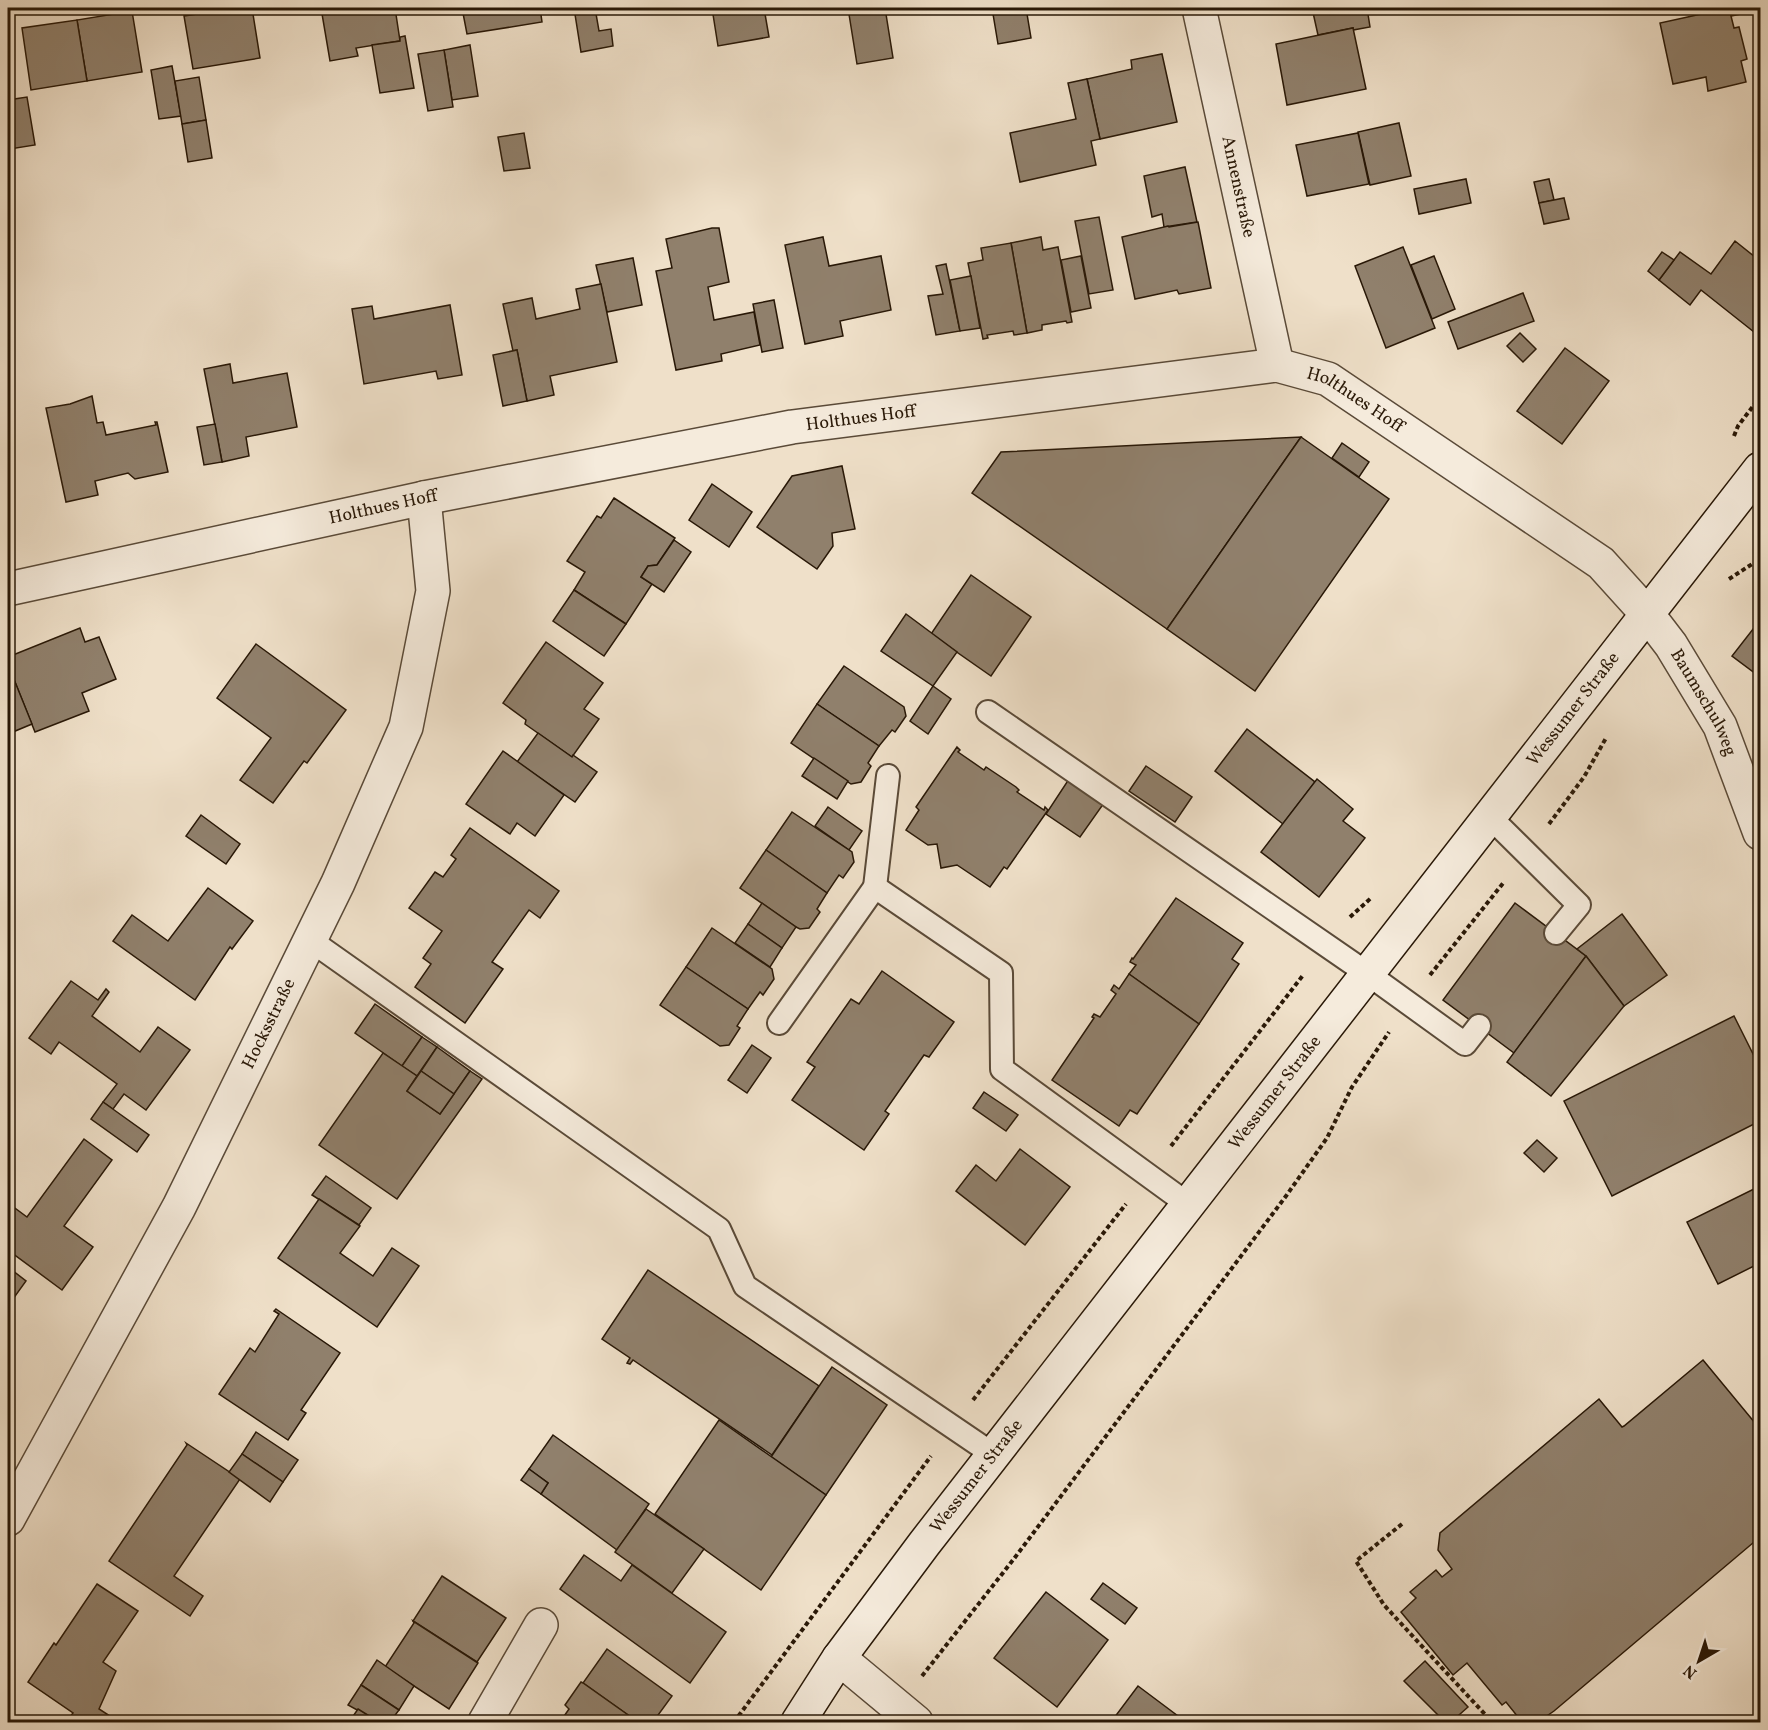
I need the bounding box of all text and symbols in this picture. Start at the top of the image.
street label: Annenstraße [1215,134,1261,240]
street label: Holthues Hoff [1304,361,1410,440]
street label: Holthues Hoff [804,399,919,438]
street label: Holthues Hoff [326,483,442,531]
street label: Baumschulweg [1664,644,1743,760]
street label: Wessumer Straße [1521,647,1626,771]
street label: Hocksstraße [236,974,302,1073]
street label: Wessumer Straße [1223,1030,1327,1155]
street label: Wessumer Straße [924,1414,1029,1539]
north arrow [1669,1631,1729,1691]
text: N [1679,1659,1702,1683]

